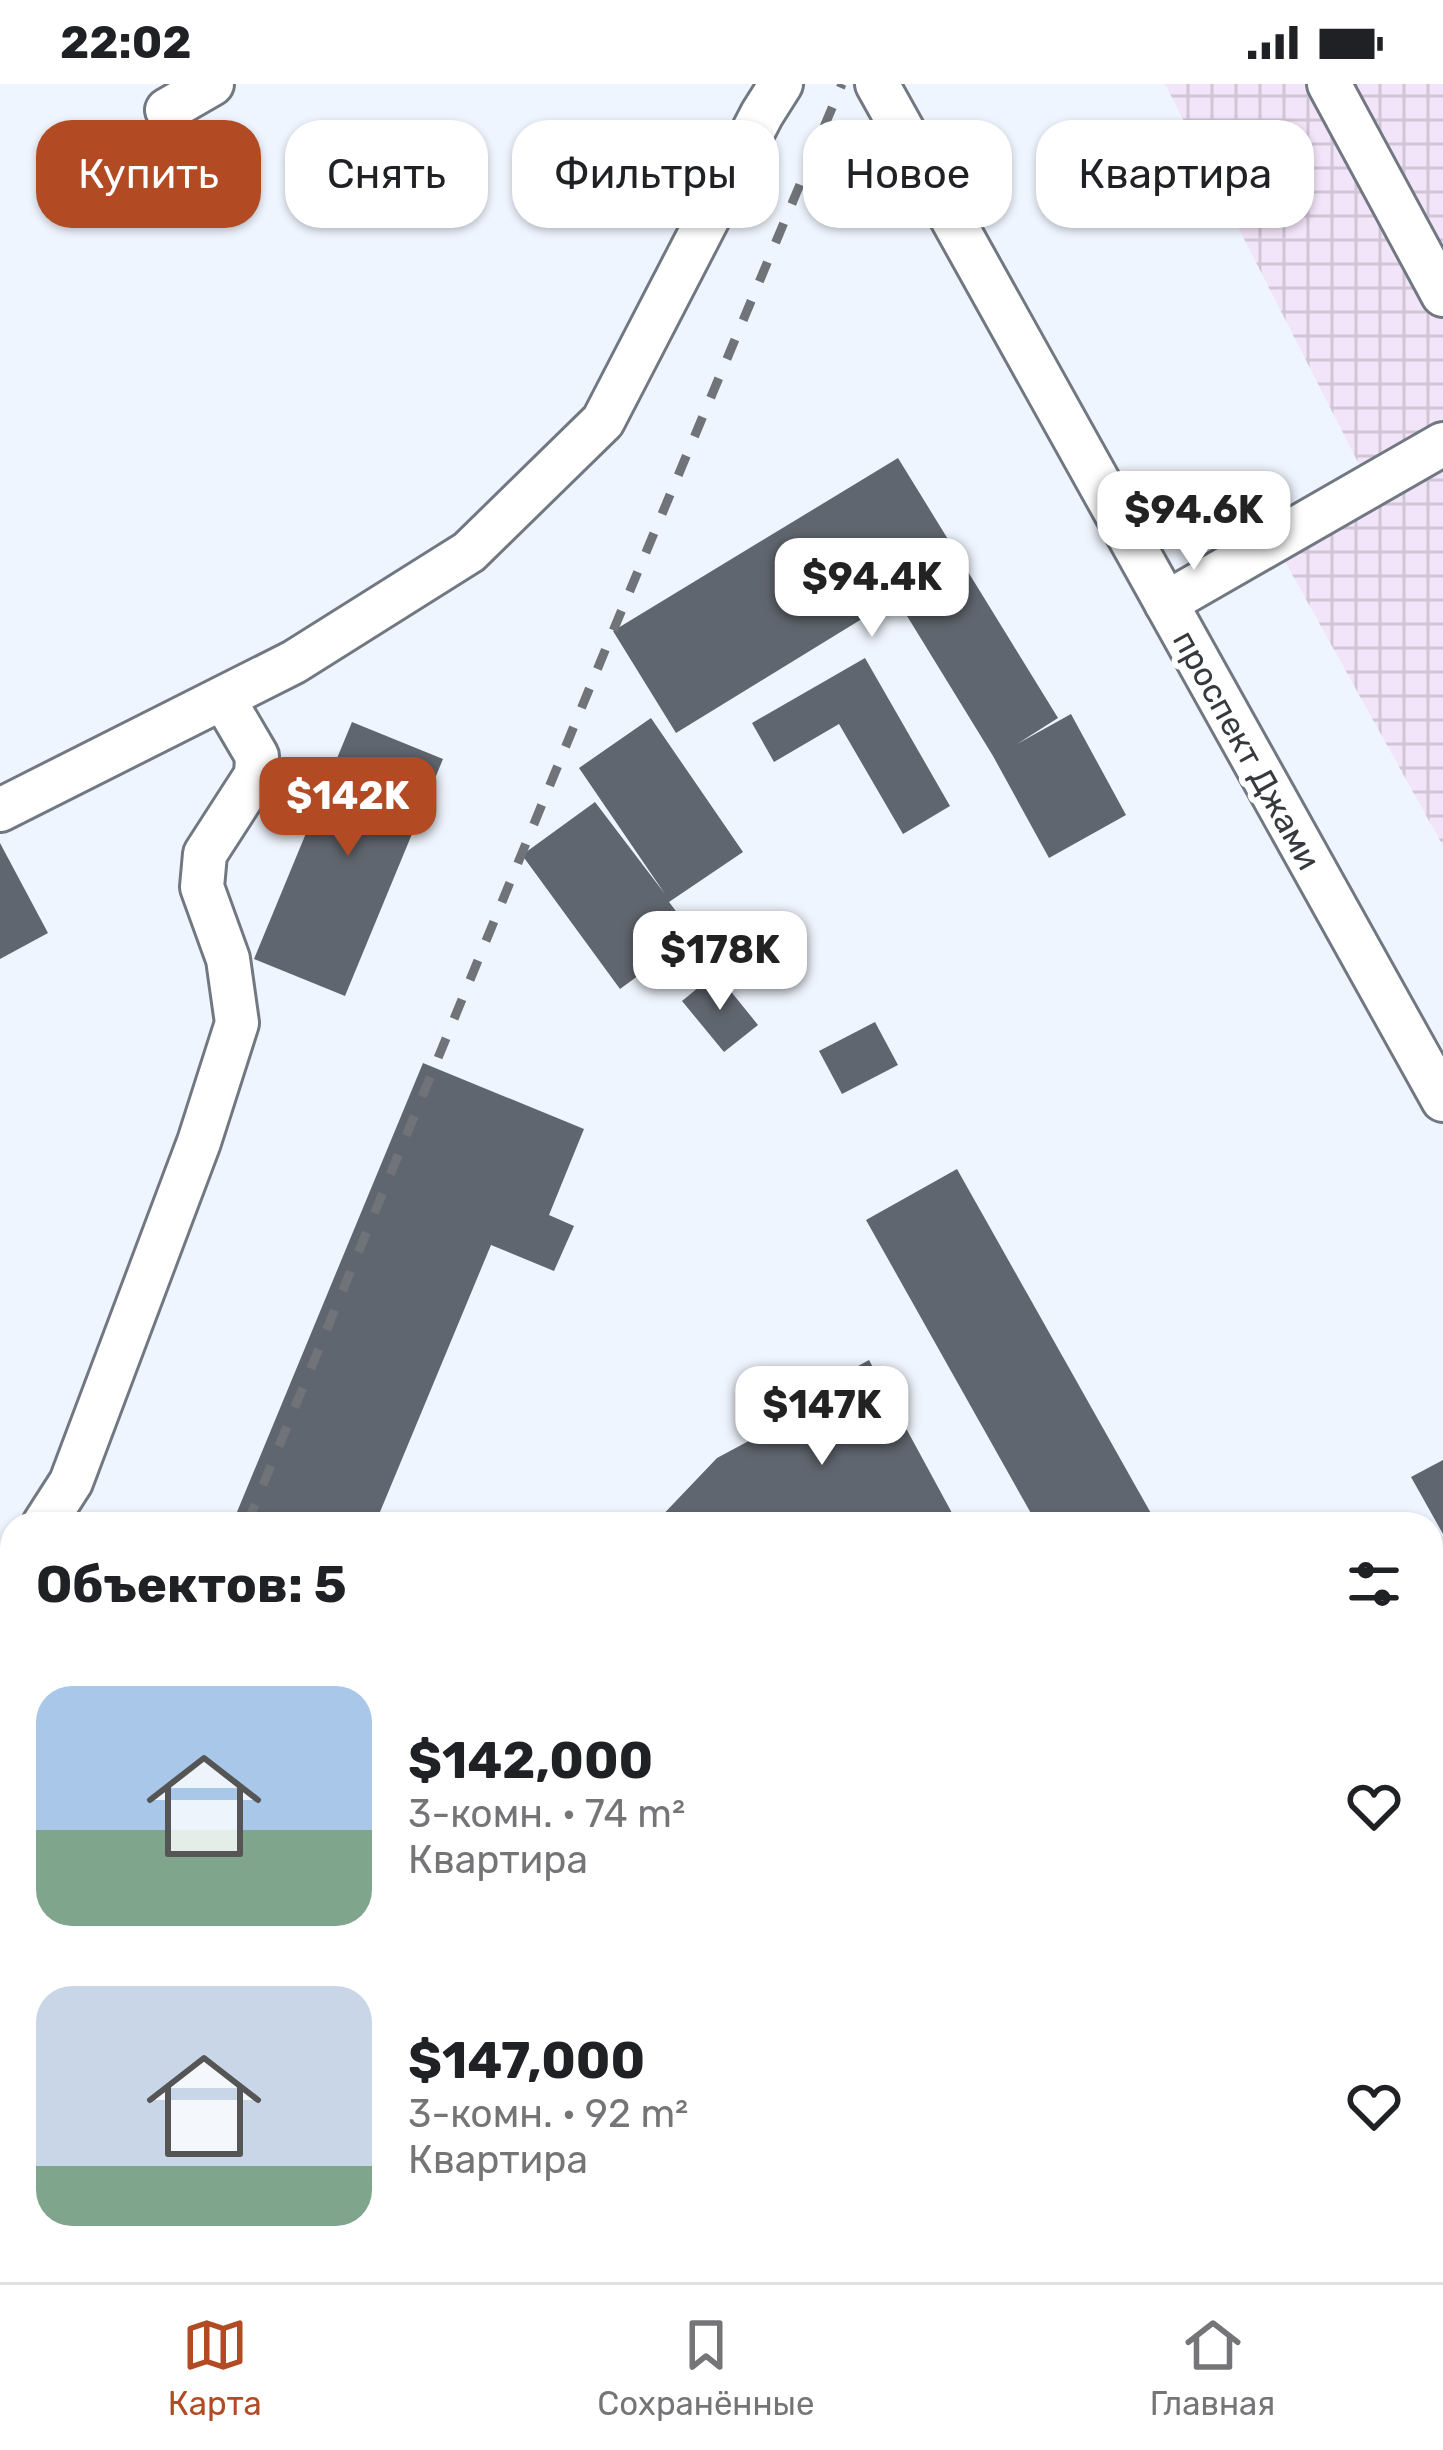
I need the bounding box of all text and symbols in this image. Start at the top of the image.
text: 22:02 [60,16,192,69]
chip: Купить [36,120,261,228]
chip: Снять [285,120,488,228]
chip: Фильтры [512,120,779,228]
chip: Новое [803,120,1012,228]
chip: Квартира [1036,120,1314,228]
pin: $94.6K [1096,471,1292,573]
text: $94.6K [1124,487,1264,533]
pin: $94.4K [774,538,970,640]
text: $94.4K [802,554,942,600]
street label: проспект Джами [1165,624,1329,876]
pin: $142K [264,757,432,859]
text: $142K [286,773,410,819]
pin: $178K [636,911,804,1013]
text: $178K [660,927,780,973]
pin: $147K [738,1366,906,1468]
text: $147K [762,1382,882,1428]
icon: filters [1341,1551,1407,1617]
text: Объектов: 5 [36,1554,347,1615]
text: $142,000 [408,1730,653,1791]
icon: home [132,1734,276,1878]
icon: heart [1341,1773,1407,1839]
text: 3-комн. · 74 m² [408,1791,685,1837]
text: Квартира [408,1837,588,1883]
text: $147,000 [408,2030,645,2091]
icon: home [132,2034,276,2178]
icon: heart [1341,2073,1407,2139]
text: 3-комн. · 92 m² [408,2091,688,2137]
text: Квартира [408,2137,588,2183]
tab: Карта [168,2312,262,2423]
tab: Сохранённые [597,2312,814,2423]
tab: Главная [1150,2312,1275,2423]

